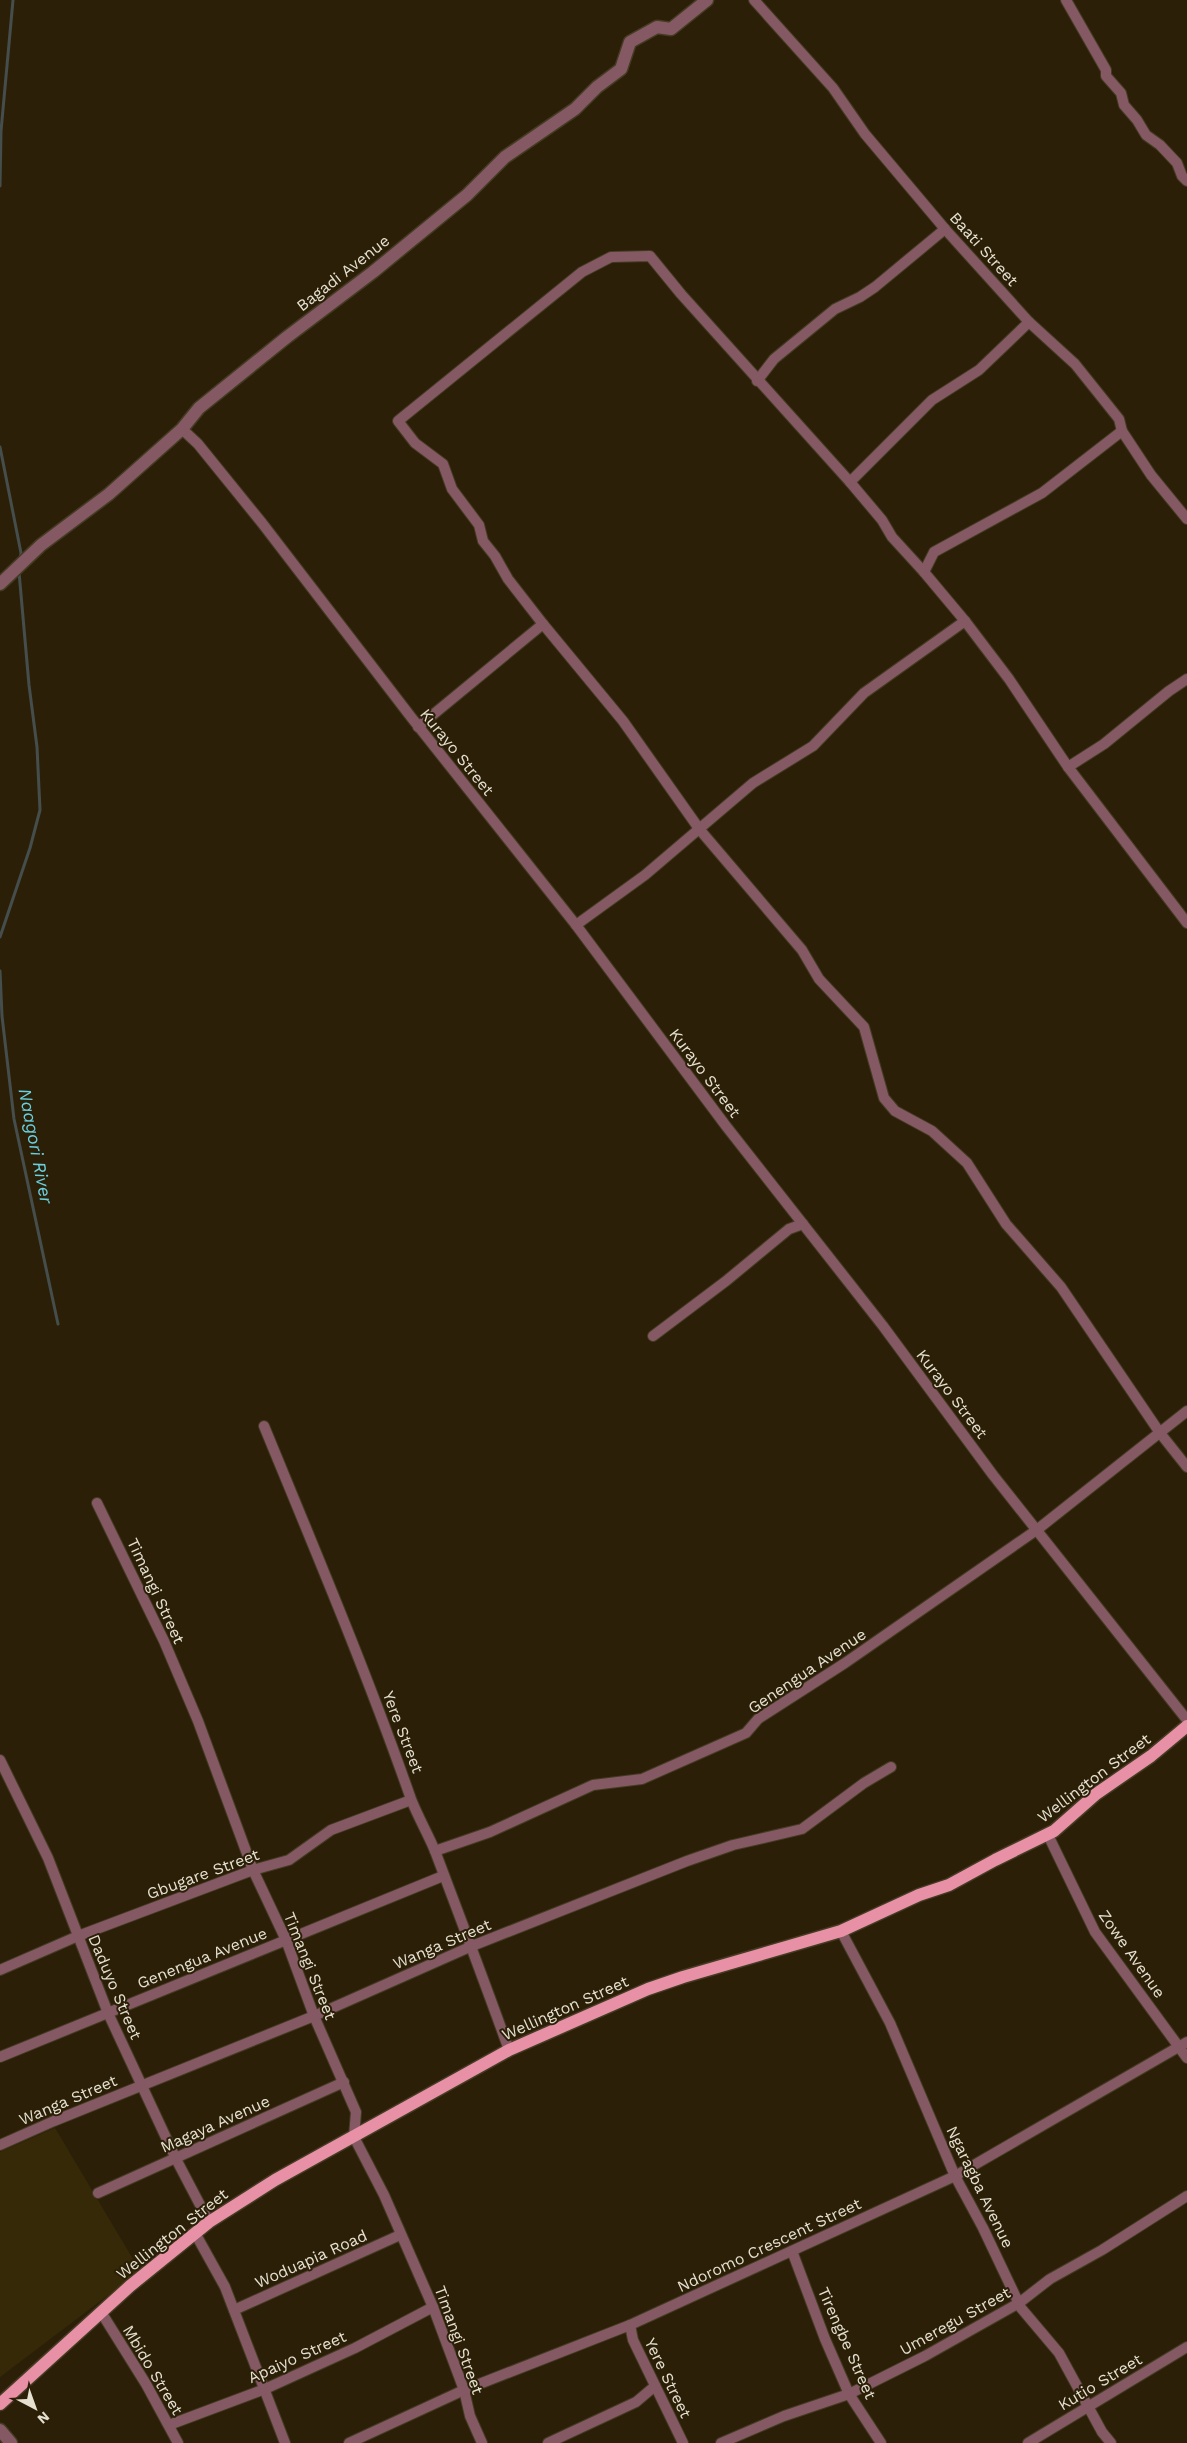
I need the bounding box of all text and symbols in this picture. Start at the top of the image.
street label: Baati Street [946,208,1022,290]
street label: Bagadi Avenue [293,231,393,315]
street label: Kurayo Street [416,705,498,800]
street label: Kurayo Street [665,1025,745,1121]
water label: Naagori River [15,1087,58,1206]
street label: Kurayo Street [912,1346,992,1442]
street label: Timangi Street [123,1535,189,1647]
street label: Genengua Avenue [744,1624,870,1718]
street label: Yere Street [379,1688,427,1776]
street label: Wellington Street [1034,1729,1154,1827]
street label: Gbugare Street [144,1845,262,1903]
street label: Zowe Avenue [1095,1906,1169,2002]
street label: Timangi Street [280,1909,340,2023]
street label: Wanga Street [390,1915,494,1973]
street label: Genengua Avenue [134,1923,270,1993]
street label: Daduyo Street [84,1932,146,2043]
street label: Wellington Street [499,1971,631,2044]
street label: Wanga Street [16,2071,120,2129]
street label: Magaya Avenue [157,2091,273,2157]
street label: Ngaragba Avenue [942,2123,1018,2251]
street label: Wellington Street [112,2184,232,2283]
street label: Ndoromo Crescent Street [674,2194,864,2296]
street label: Woduapia Road [252,2226,370,2292]
street label: Timangi Street [431,2283,488,2397]
street label: Umeregu Street [897,2283,1014,2359]
street label: Tirengbe Street [814,2284,880,2402]
street label: Mbido Street [119,2322,187,2418]
street label: Apaiyo Street [245,2327,349,2387]
street label: Yere Street [641,2335,696,2421]
street label: Kutio Street [1055,2349,1145,2414]
north arrow [10,2383,60,2433]
text: N [34,2408,53,2427]

